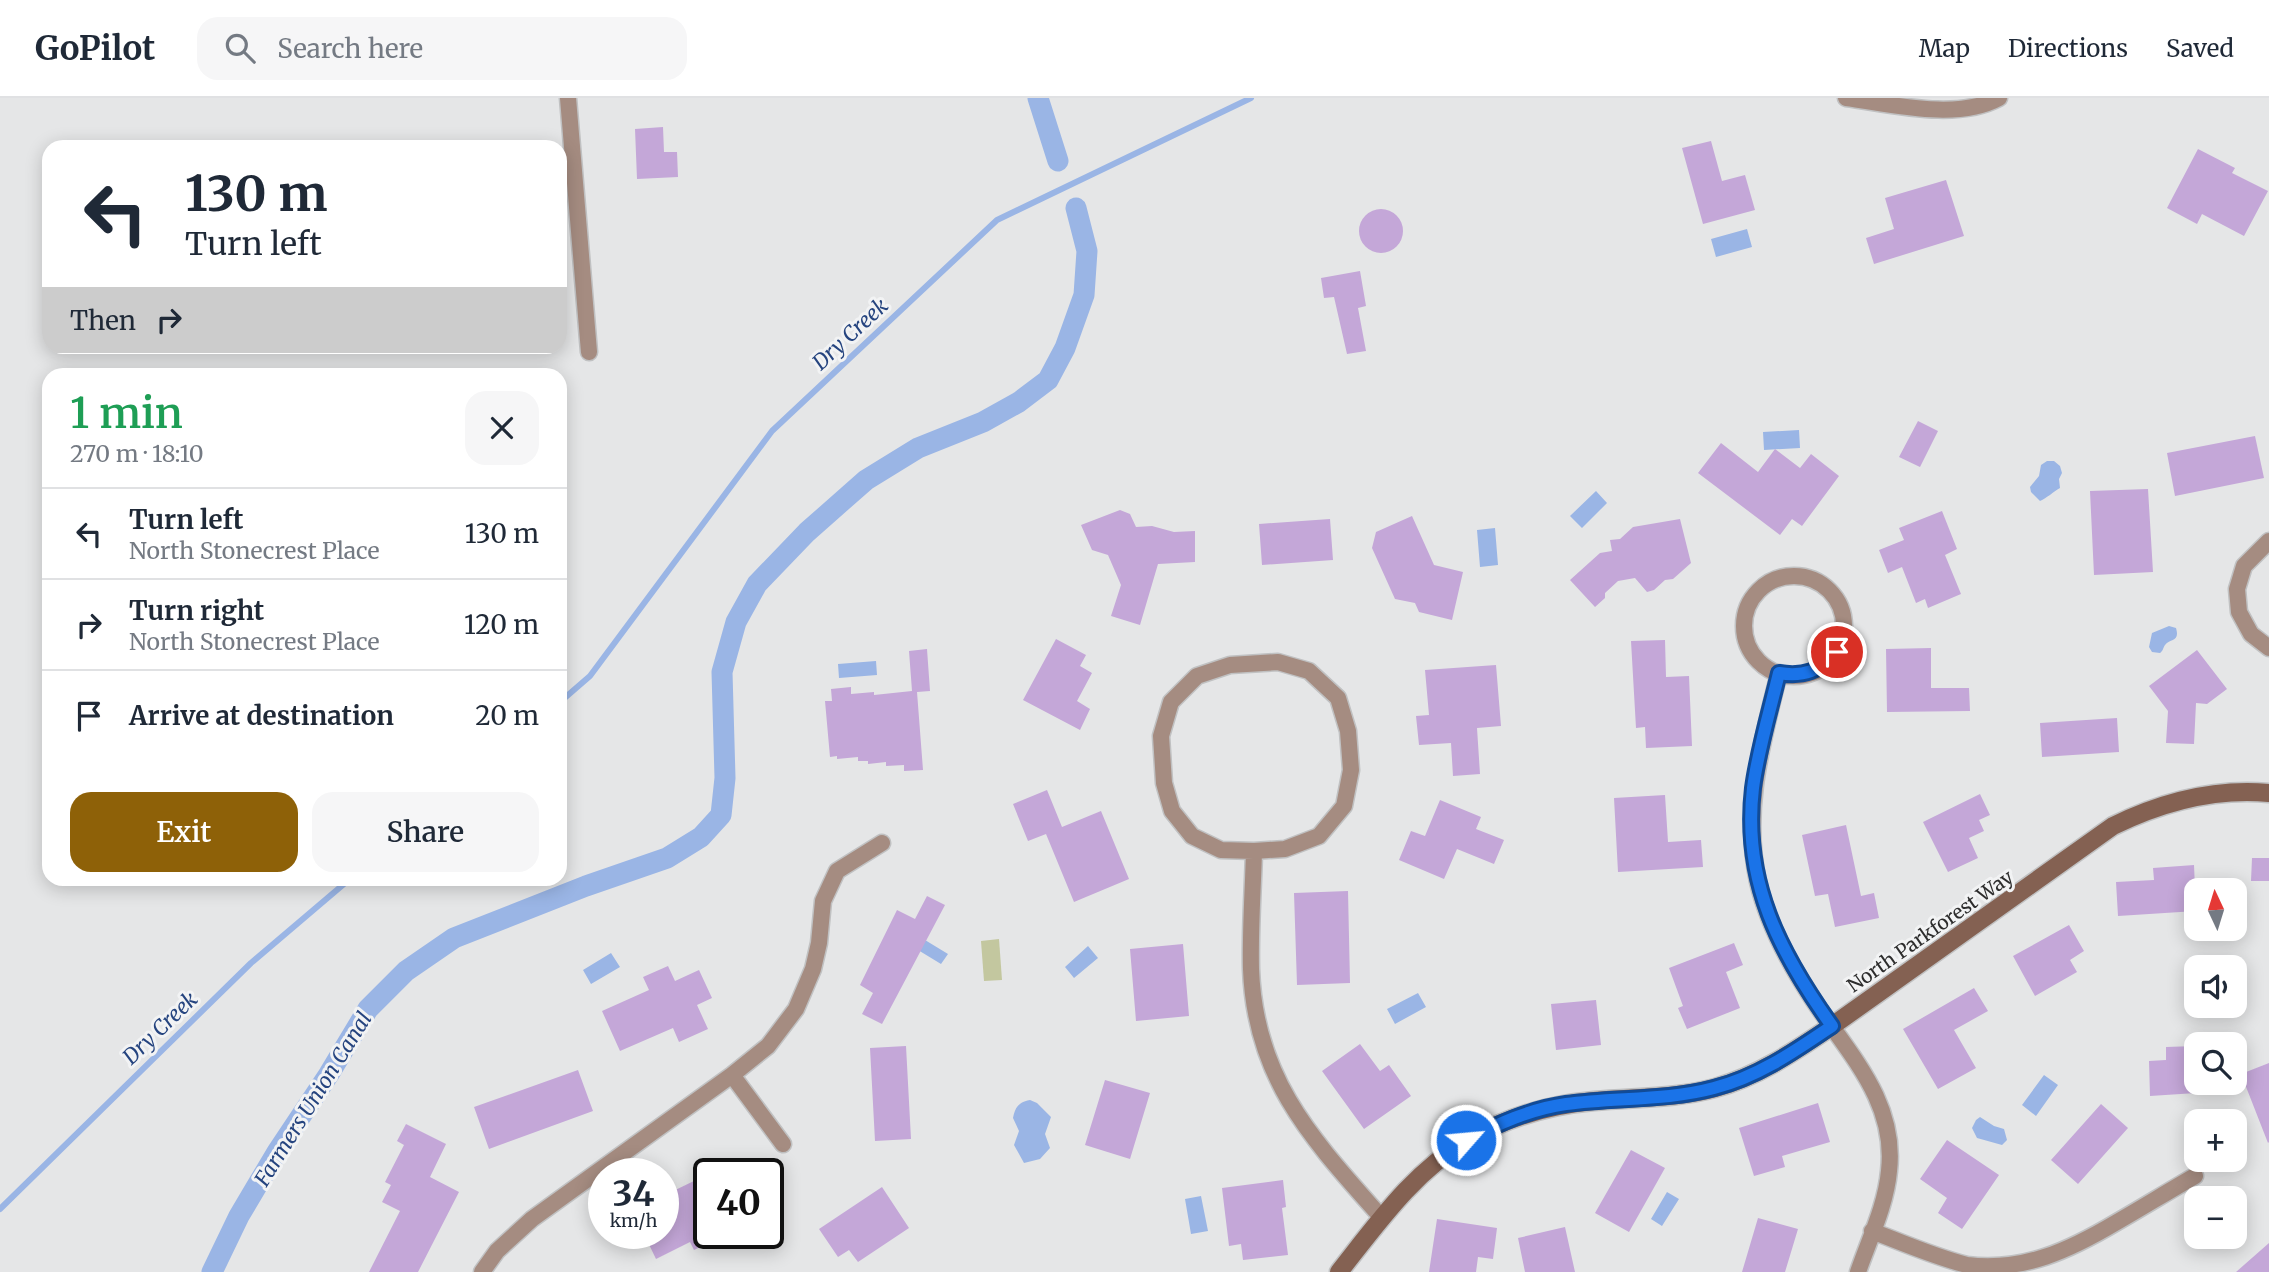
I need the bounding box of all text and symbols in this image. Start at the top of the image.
search box [197,17,687,80]
text: GoPilot [35,28,155,69]
icon: search [221,29,259,67]
text: Search here [277,32,423,65]
text: Map [1919,33,1970,64]
text: Directions [2008,33,2128,64]
text: Saved [2166,33,2234,64]
text: 130 m [185,163,328,224]
icon: left [70,168,161,259]
text: Turn left [185,224,322,264]
water label: Dry Creek [806,292,894,376]
icon: right [150,301,188,339]
text: Then [70,304,136,337]
text: 1 min [70,387,183,439]
button: close [465,391,539,465]
text: 270 m · 18:10 [70,439,204,468]
text: Turn left [129,503,243,536]
icon: left [70,515,108,553]
text: 130 m [465,517,539,550]
text: North Stonecrest Place [129,536,380,565]
text: Turn right [129,594,264,627]
icon: right [70,606,108,644]
text: 120 m [464,608,539,641]
pin [1807,622,1867,682]
text: North Stonecrest Place [129,627,380,656]
icon: arrive [1818,633,1856,671]
icon: arrive [70,697,108,735]
text: Arrive at destination [129,699,394,732]
text: 20 m [475,699,539,732]
button: Exit [70,792,298,872]
button: Share [312,792,539,872]
street label: North Parkforest Way [1842,865,2018,997]
north arrow [2184,878,2247,942]
map controls [2184,878,2247,1249]
button: sound [2184,955,2247,1018]
water label: Dry Creek [116,985,203,1071]
water label: Farmers Union Canal [248,1007,378,1192]
button: search [2184,1032,2247,1095]
position arrow [1429,1103,1503,1177]
button: + [2184,1109,2247,1172]
speed limit sign: 40 [693,1158,784,1249]
text: 34 [613,1172,654,1216]
button: − [2184,1186,2247,1249]
text: km/h [610,1209,657,1232]

